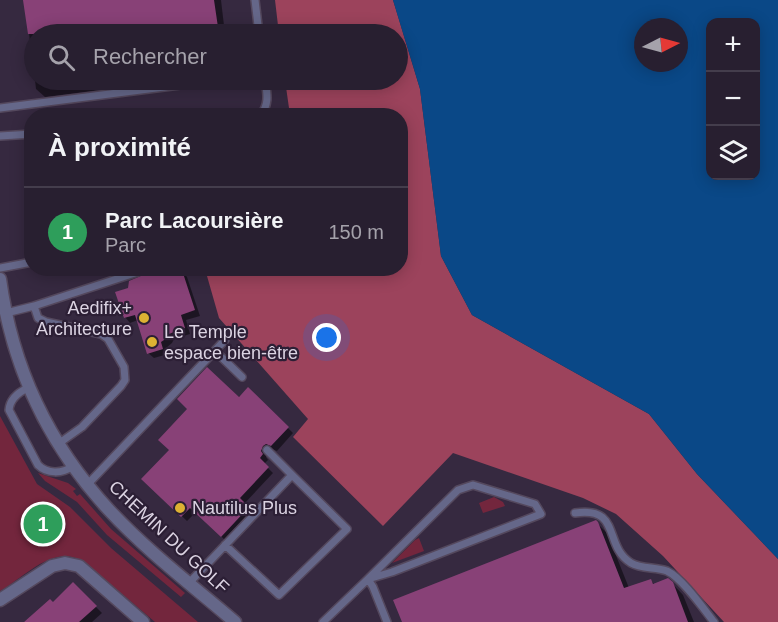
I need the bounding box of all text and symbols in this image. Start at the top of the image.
north arrow [634,18,688,72]
map controls [706,18,760,180]
button: + [706,18,760,72]
search box [24,24,408,90]
icon: search [45,41,78,74]
text: Rechercher [93,44,207,69]
button: − [706,72,760,126]
button: layers [706,126,760,180]
text: À proximité [48,132,191,162]
text: Parc Lacoursière [105,208,284,233]
text: 1 [62,221,73,243]
text: 150 m [328,221,384,243]
text: Parc [105,234,146,256]
place label: Aedifix+ Architecture [36,298,132,339]
marker: Aedifix+ Architecture [137,311,151,325]
place label: Le Temple espace bien-être [164,322,298,363]
your location [312,323,341,352]
marker: Le Temple espace bien-être [145,335,159,349]
street label: CHEMIN DU GOLF [105,476,233,598]
place label: Nautilus Plus [192,498,297,518]
marker: Nautilus Plus [173,501,187,515]
pin: 1 [24,502,63,546]

